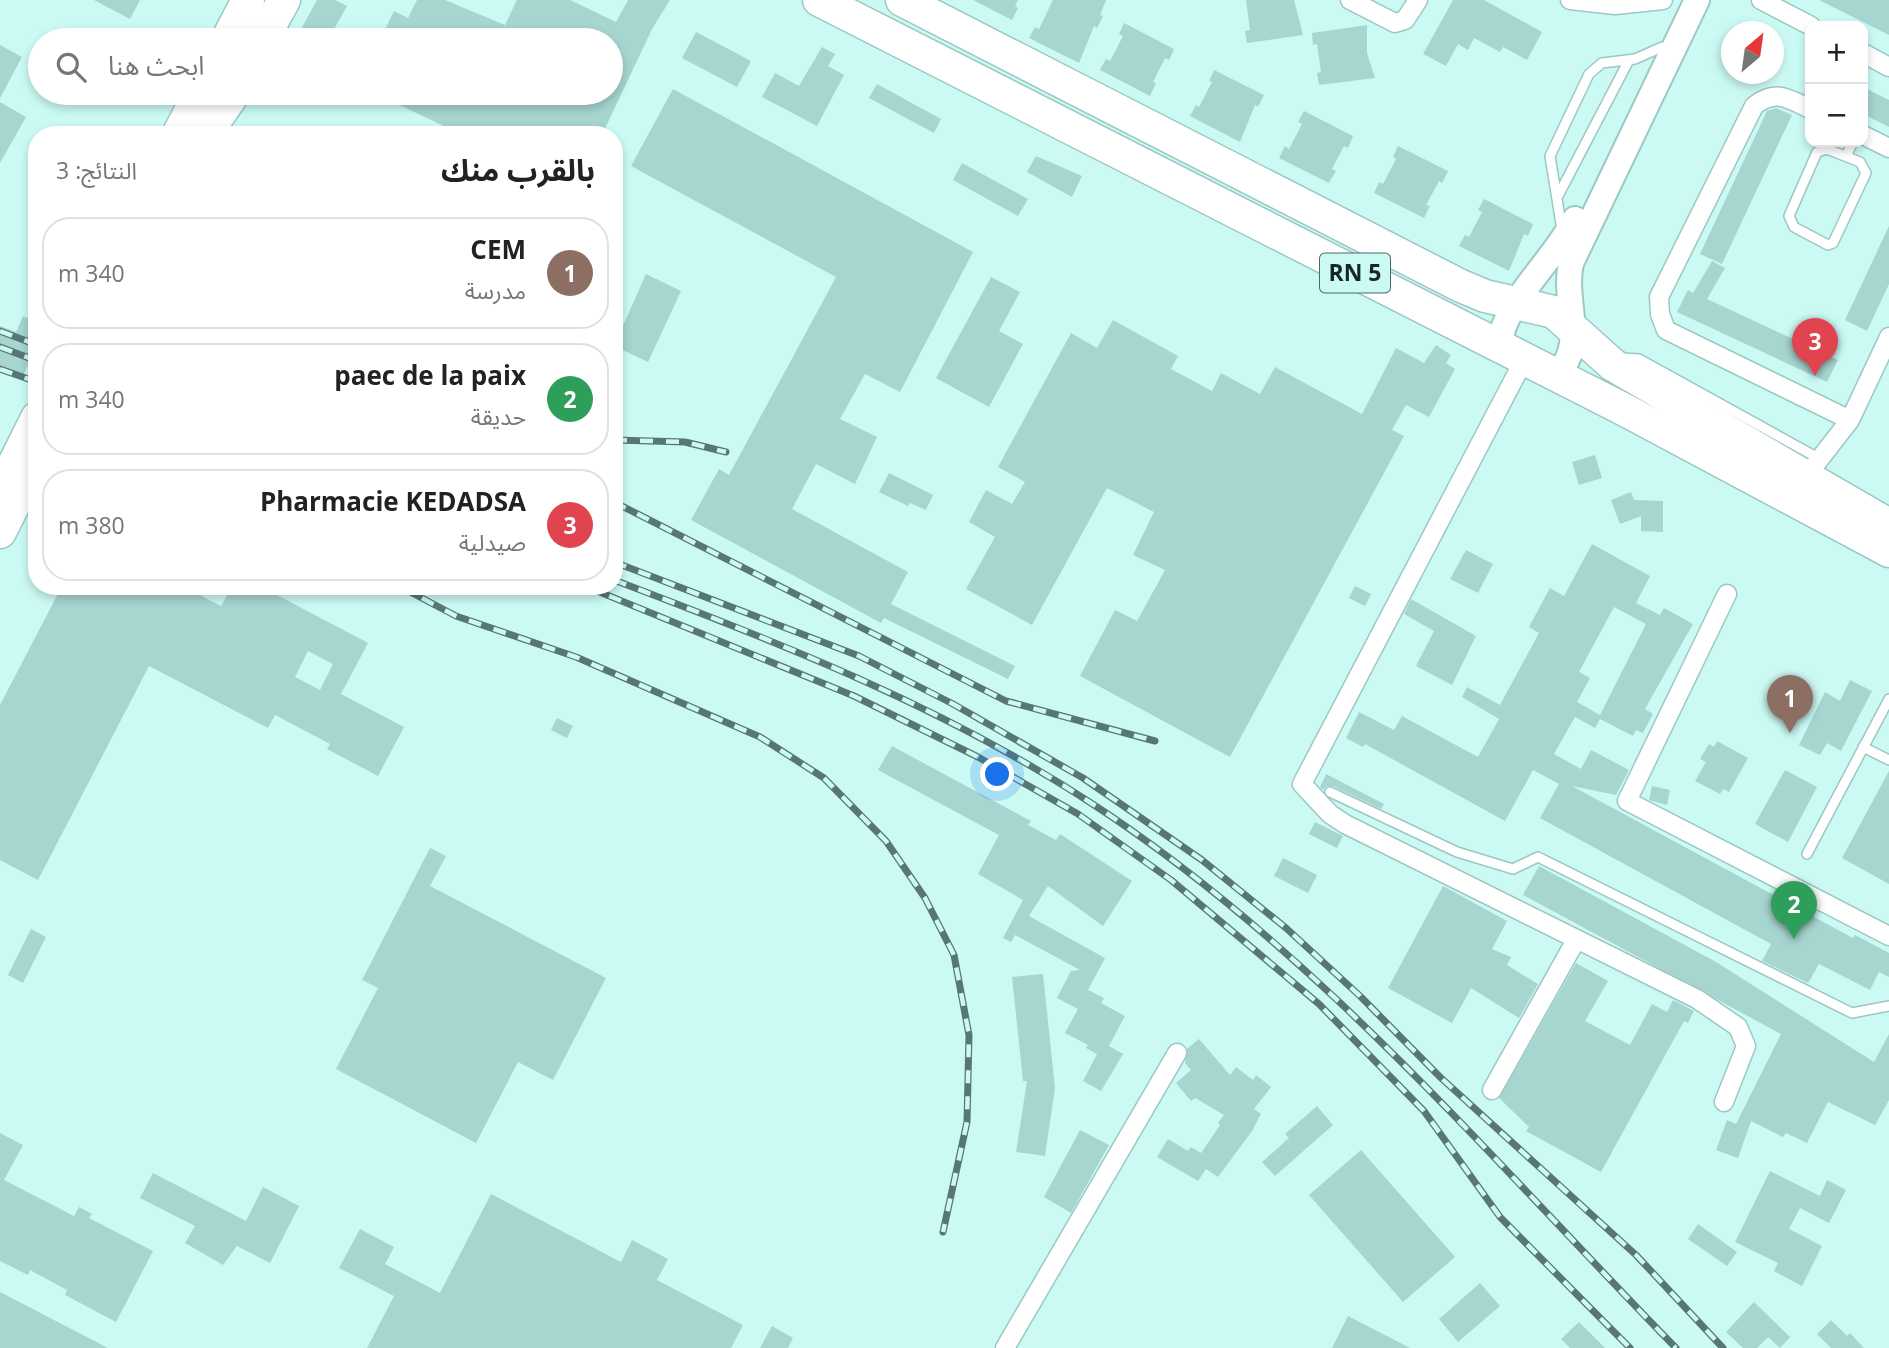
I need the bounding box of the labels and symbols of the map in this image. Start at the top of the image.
north arrow [1721,21,1784,84]
road number: RN 5 [1320,254,1390,292]
pin: 3 [1792,318,1838,376]
pin: 1 [1767,675,1813,733]
your location [980,757,1014,791]
pin: 2 [1771,881,1817,939]

